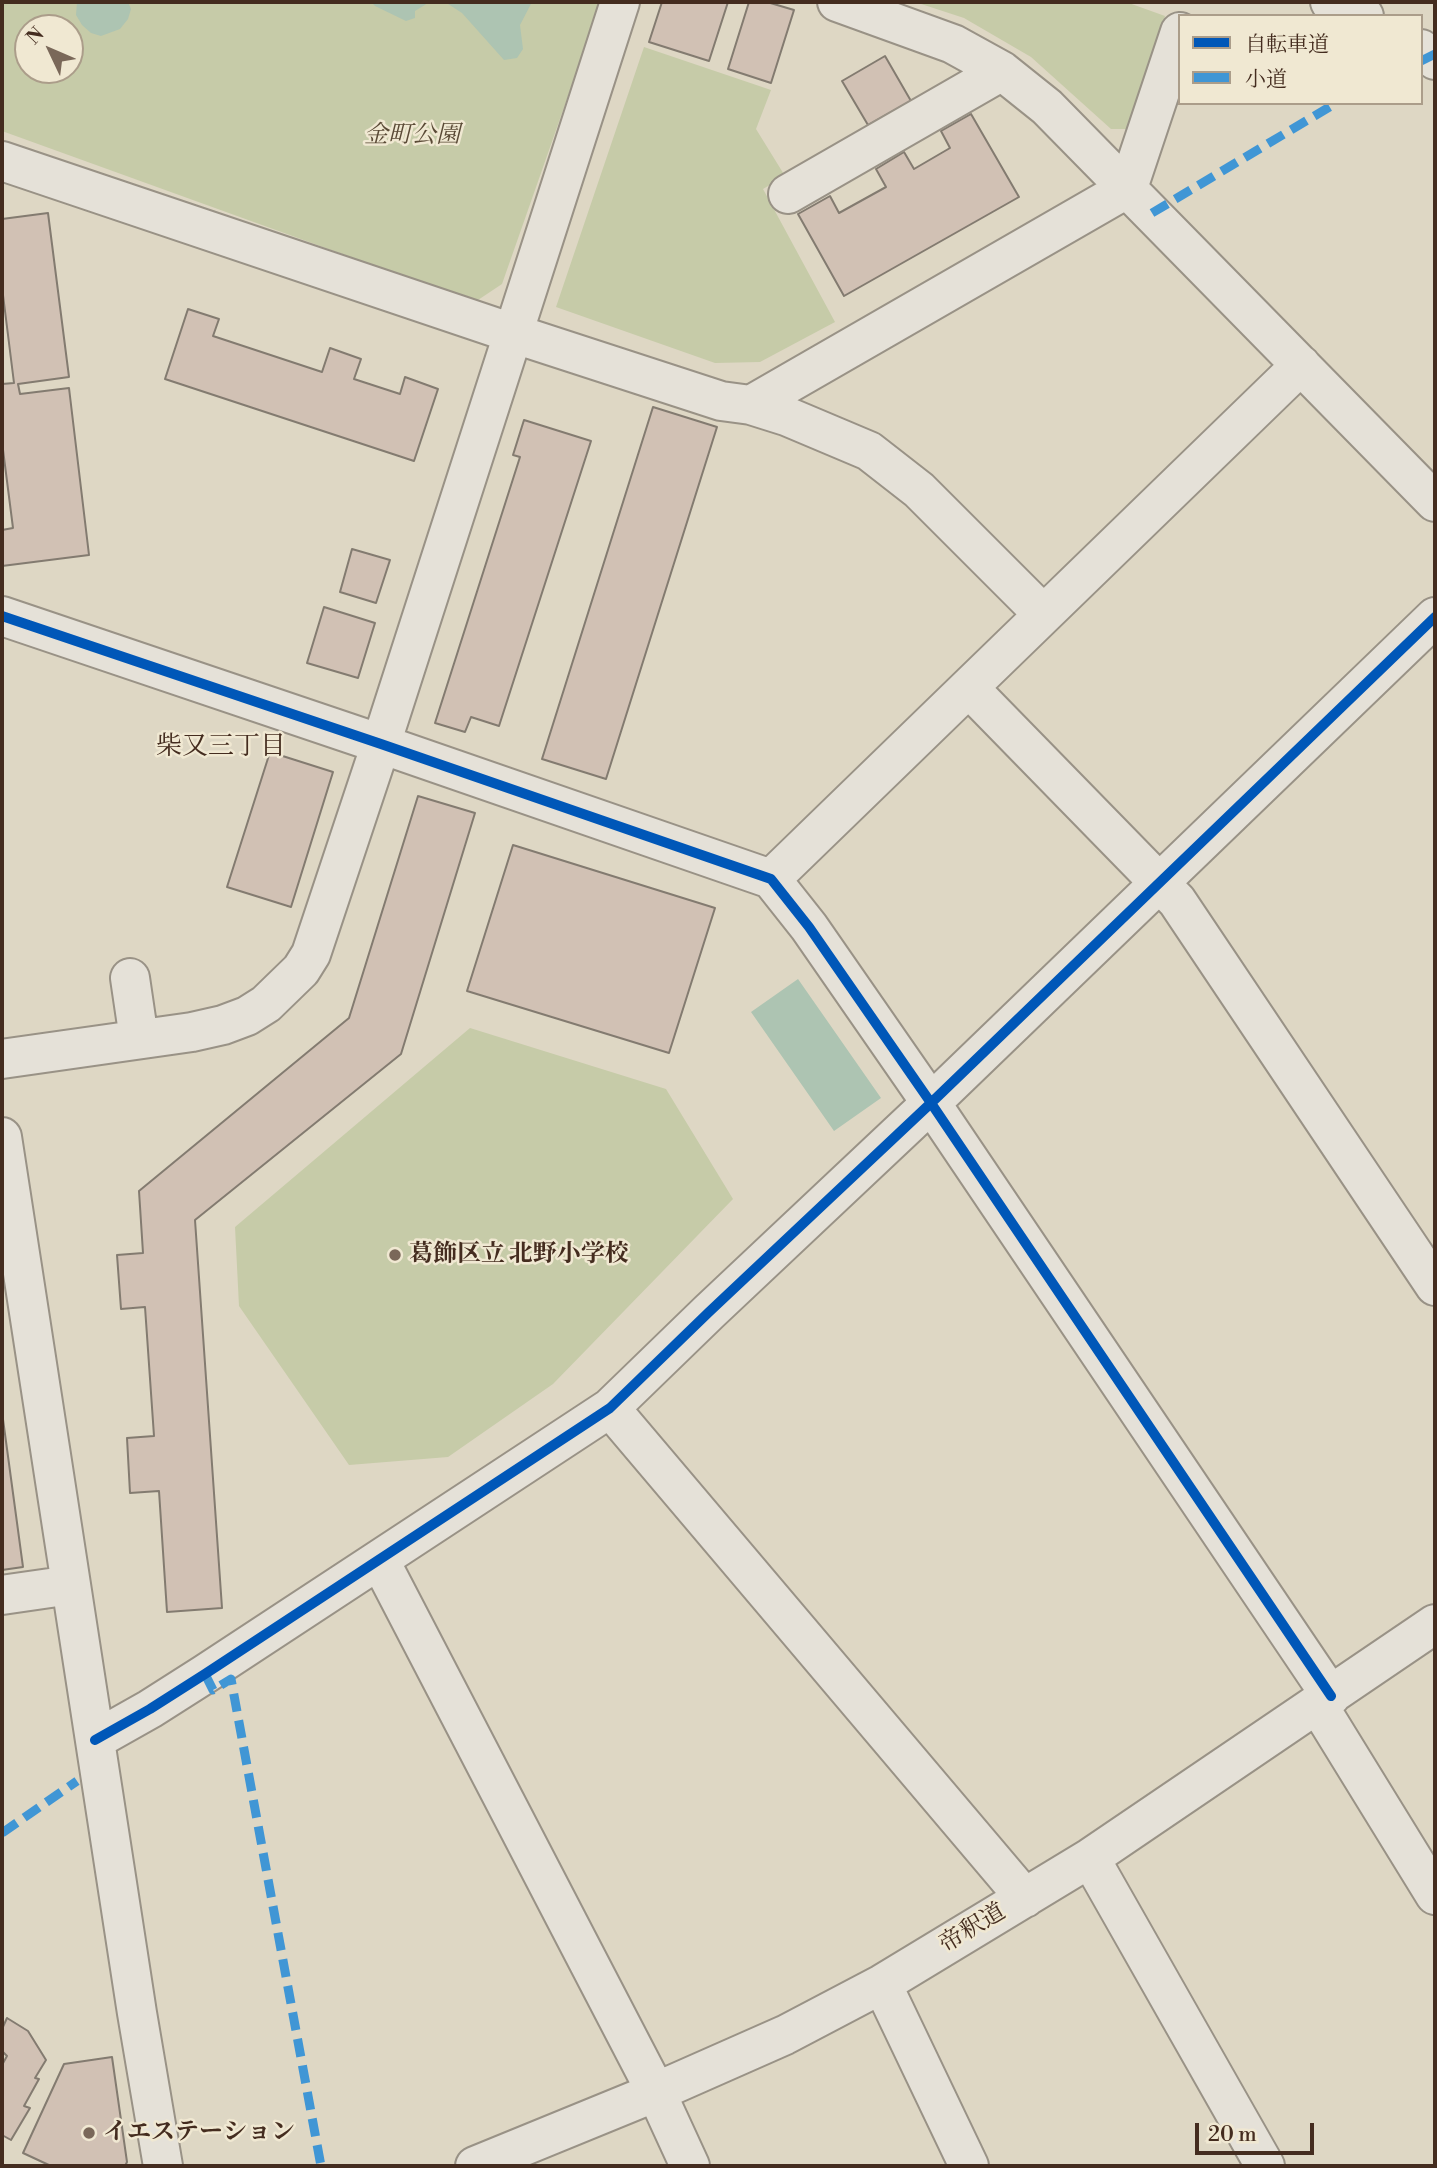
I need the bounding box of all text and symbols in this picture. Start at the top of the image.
north arrow [14,14,84,84]
legend [1178,14,1423,105]
text: N [21,22,49,50]
text: 自転車道 [1245,32,1329,58]
text: 小道 [1245,67,1287,93]
park label: 金町公園 [364,122,460,150]
district label: 柴又三丁目 [156,732,286,764]
place label: 葛飾区立 北野小学校 [409,1241,629,1269]
marker: 葛飾区立 北野小学校 [387,1247,403,1263]
street label: 帝釈道 [935,1898,1011,1960]
scale bar [1199,2108,1318,2152]
place label: イエステーション [103,2119,295,2147]
text: 20 m [1208,2122,1257,2148]
marker: イエステーション [81,2125,97,2141]

